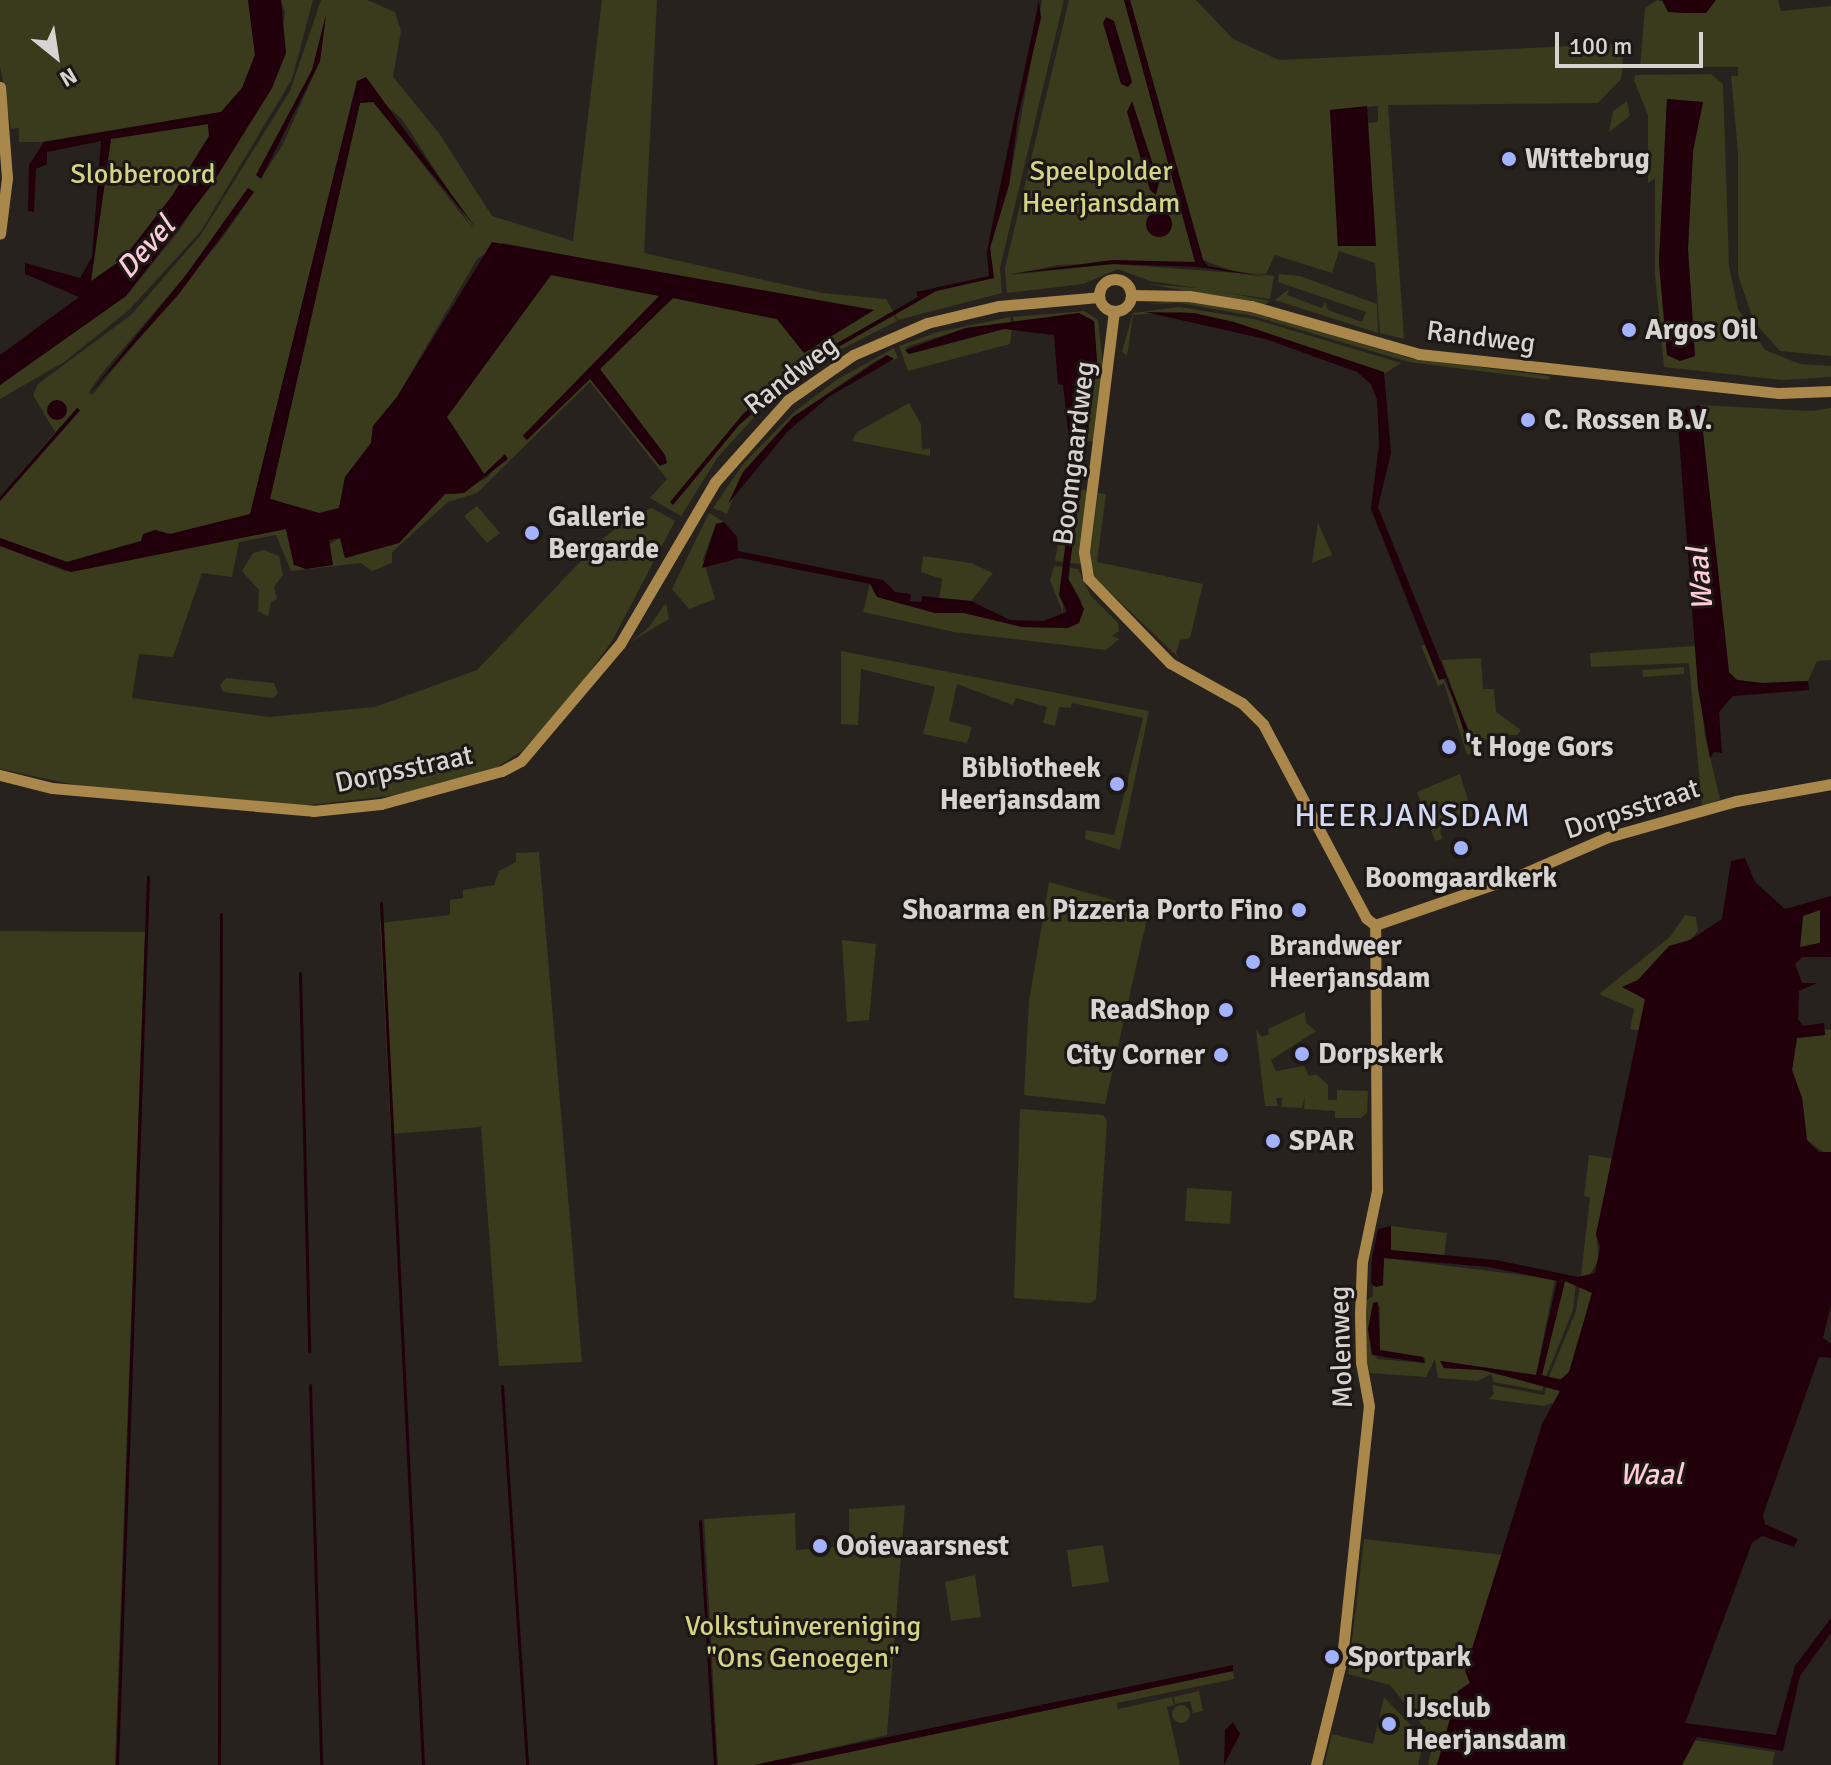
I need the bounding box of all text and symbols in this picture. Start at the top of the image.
north arrow [16,16,96,96]
scale bar [1559,16,1707,66]
text: 100 m [1569,31,1632,61]
text: N [55,62,82,93]
place label: Wittebrug [1525,142,1650,176]
marker: Wittebrug [1500,150,1518,168]
park label: Speelpolder Heerjansdam [1022,154,1180,220]
park label: Slobberoord [70,157,216,191]
water label: Devel [109,210,183,286]
place label: Argos Oil [1645,313,1758,347]
street label: Randweg [1425,314,1537,360]
marker: Argos Oil [1620,321,1638,339]
street label: Randweg [737,328,845,422]
street label: Boomgaardweg [1046,359,1102,547]
place label: C. Rossen B.V. [1544,403,1713,437]
marker: C. Rossen B.V. [1519,411,1537,429]
place label: Gallerie Bergarde [548,500,659,566]
marker: Gallerie Bergarde [523,524,541,542]
water label: Waal [1680,546,1722,612]
place label: 't Hoge Gors [1465,730,1613,764]
street label: Dorpsstraat [332,738,476,800]
marker: 't Hoge Gors [1440,738,1458,756]
place label: Bibliotheek Heerjansdam [940,751,1101,817]
street label: Dorpsstraat [1560,771,1704,847]
marker: Bibliotheek Heerjansdam [1108,775,1126,793]
district label: HEERJANSDAM [1294,797,1532,835]
marker: Boomgaardkerk [1452,839,1470,857]
place label: Boomgaardkerk [1365,861,1557,895]
place label: Shoarma en Pizzeria Porto Fino [902,893,1283,927]
marker: Shoarma en Pizzeria Porto Fino [1290,901,1308,919]
place label: Brandweer Heerjansdam [1269,929,1430,995]
marker: Brandweer Heerjansdam [1244,953,1262,971]
place label: ReadShop [1090,993,1210,1027]
marker: ReadShop [1217,1001,1235,1019]
place label: Dorpskerk [1318,1037,1444,1071]
place label: City Corner [1066,1038,1205,1072]
marker: Dorpskerk [1293,1045,1311,1063]
marker: City Corner [1212,1046,1230,1064]
place label: SPAR [1289,1124,1354,1158]
marker: SPAR [1264,1132,1282,1150]
street label: Molenweg [1322,1285,1360,1409]
water label: Waal [1619,1457,1683,1493]
place label: Ooievaarsnest [836,1529,1009,1563]
marker: Ooievaarsnest [811,1537,829,1555]
park label: Volkstuinvereniging "Ons Genoegen" [685,1609,921,1675]
place label: Sportpark [1348,1640,1471,1674]
marker: Sportpark [1323,1648,1341,1666]
place label: IJsclub Heerjansdam [1405,1691,1566,1757]
marker: IJsclub Heerjansdam [1380,1715,1398,1733]

